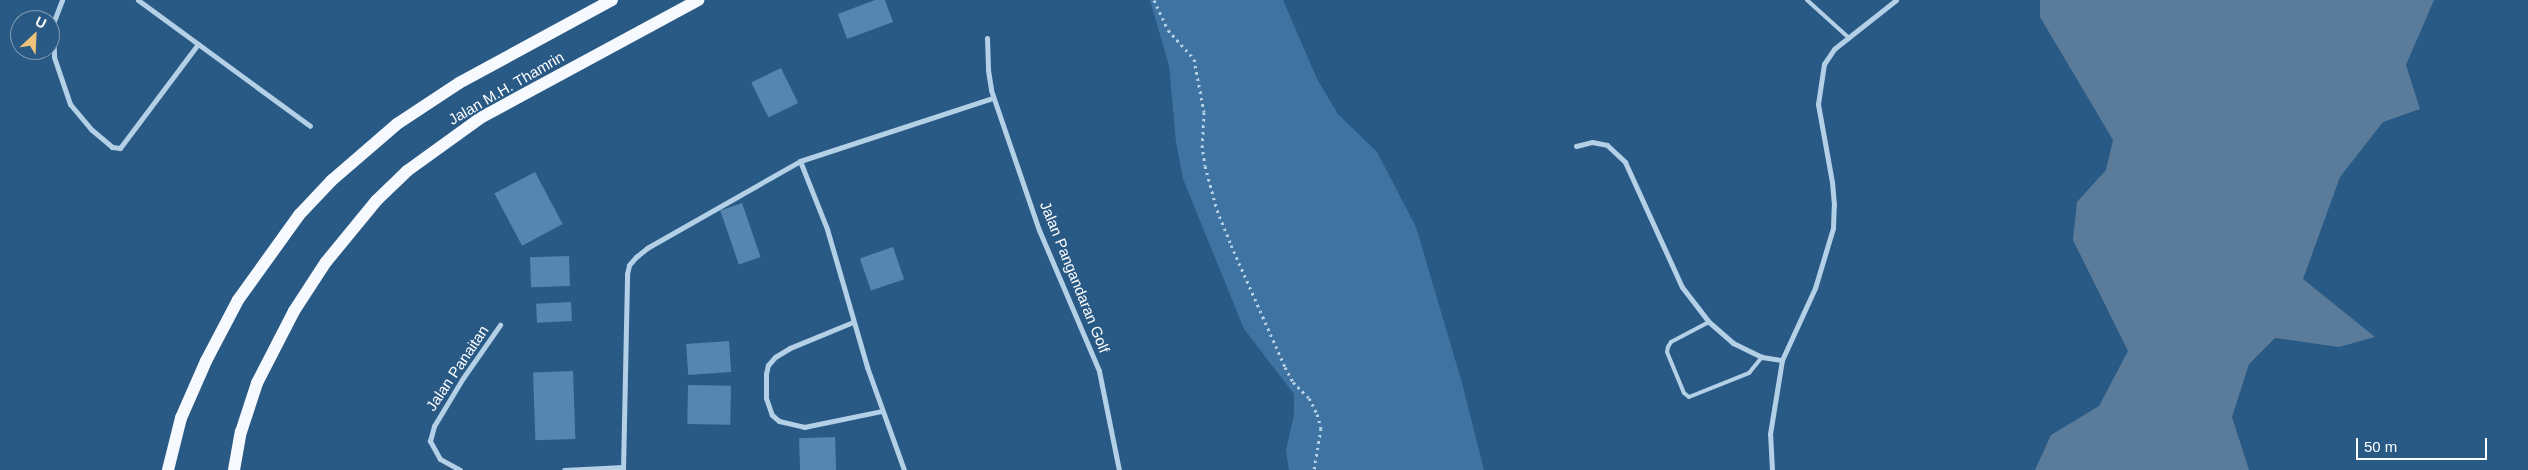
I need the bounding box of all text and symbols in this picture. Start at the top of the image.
north arrow [10,10,60,60]
text: U [33,13,49,32]
street label: Jalan M.H. Thamrin [445,47,567,129]
street label: Jalan Pangandaran Golf [1036,199,1114,355]
street label: Jalan Panaitan [422,322,492,414]
scale bar [2358,428,2489,460]
text: 50 m [2364,438,2397,455]

